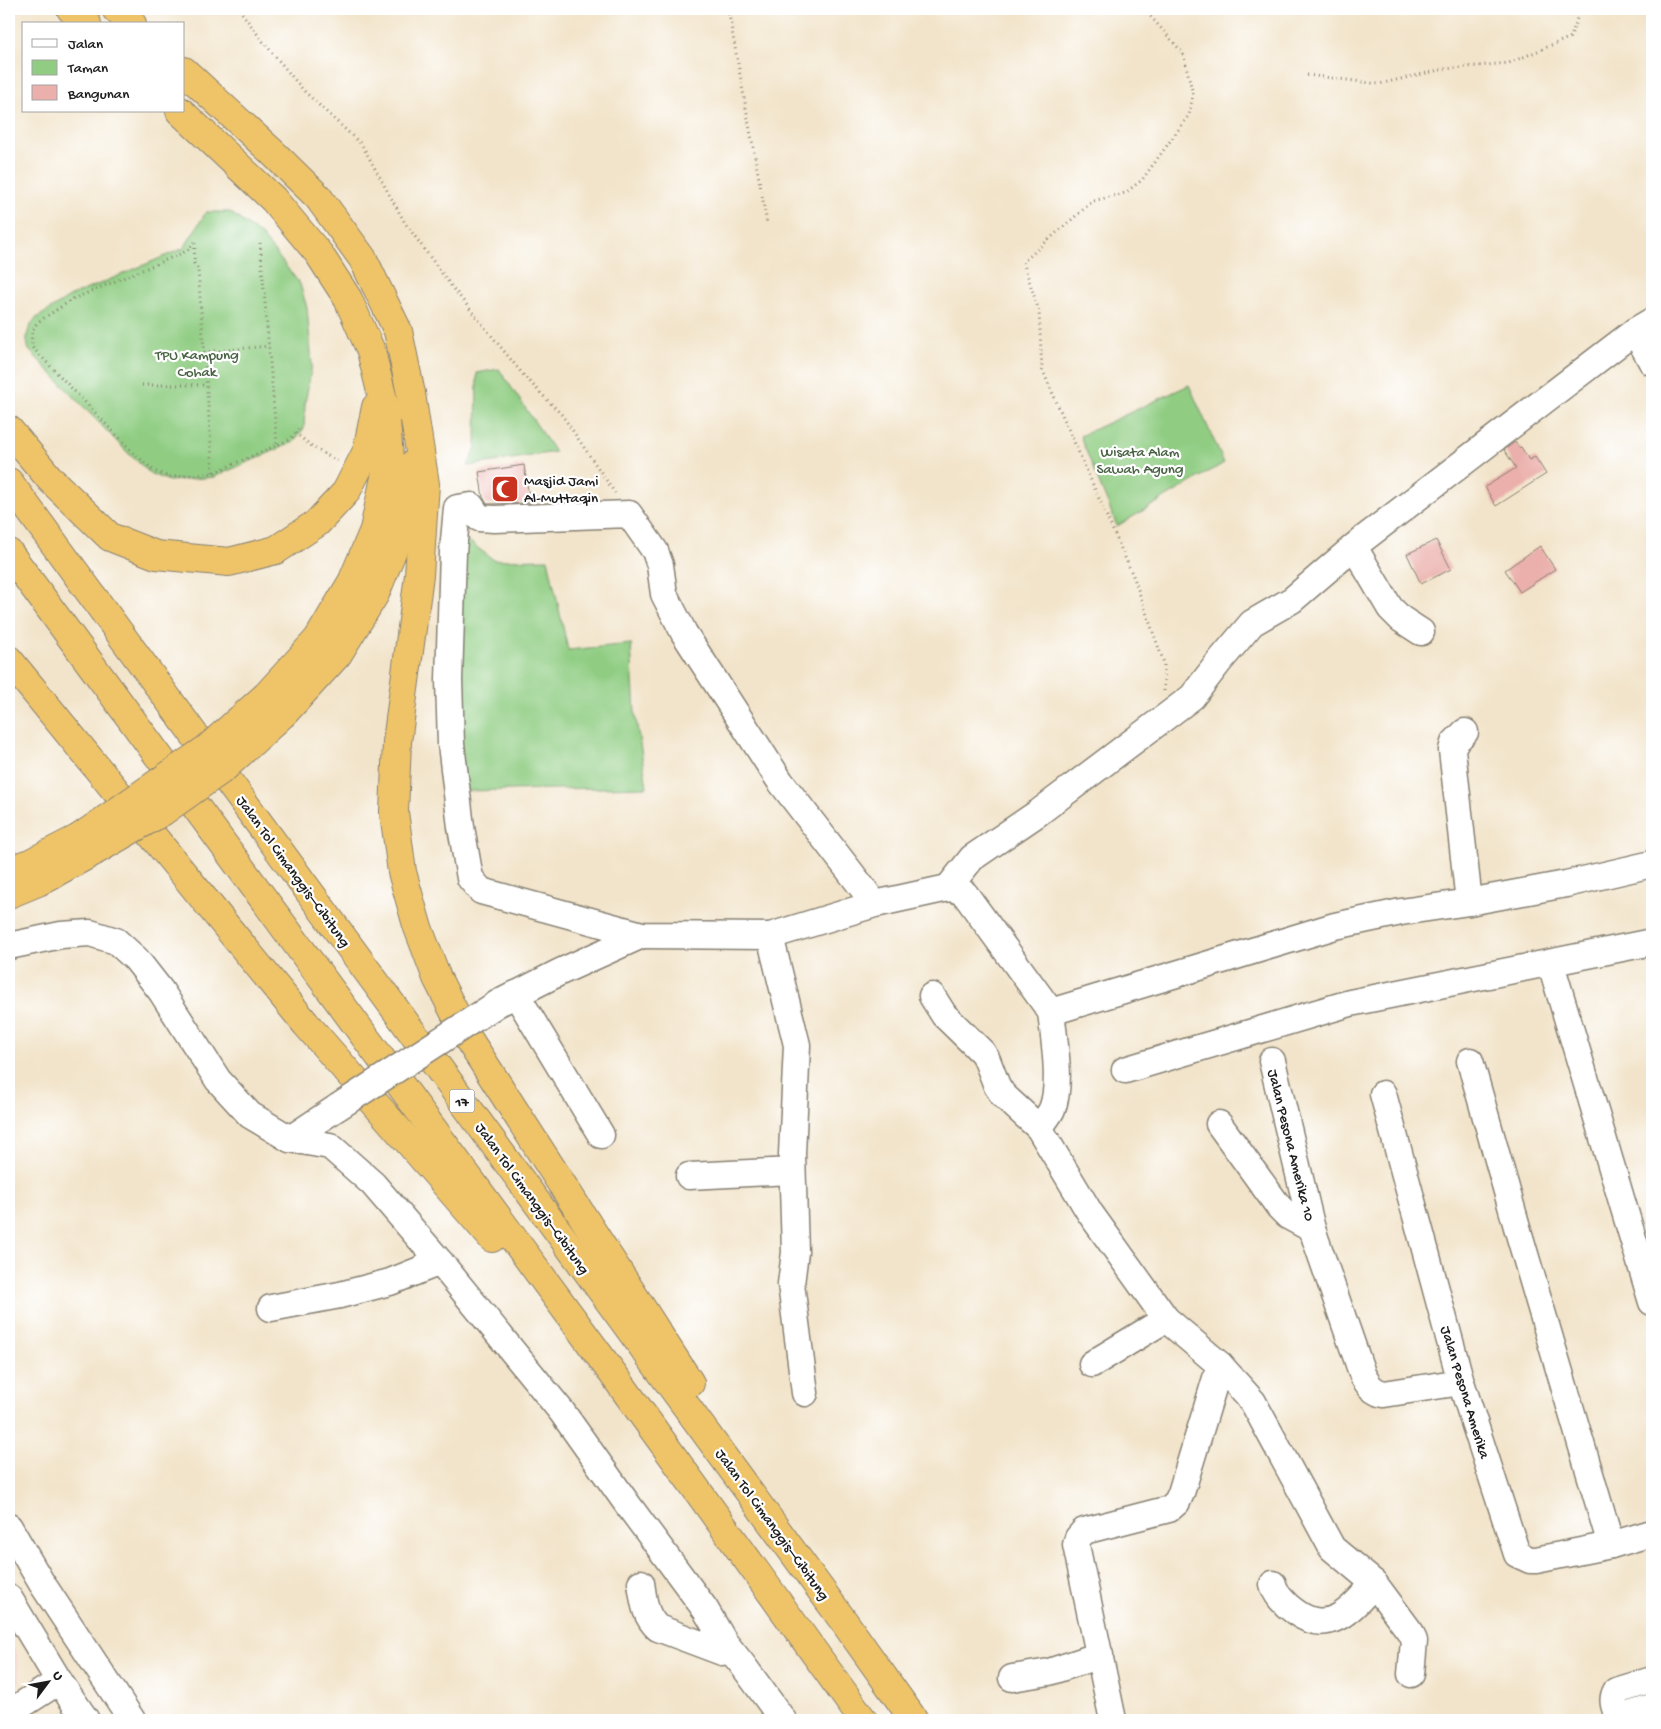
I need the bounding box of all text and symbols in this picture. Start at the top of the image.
legend [22,22,185,112]
text: Jalan [68,36,103,54]
text: Taman [67,60,108,78]
text: Bangunan [67,86,129,104]
park label: TPU Kampung Cohak [154,347,239,382]
park label: Wisata Alam Sawah Agung [1097,444,1183,479]
place label: Masjid Jami Al-Muttaqin [524,473,598,508]
mosque icon: Masjid Jami Al-Muttaqin [490,474,520,504]
street label: Jalan Tol Cimanggis–Cibitung [231,793,353,951]
street label: Jalan Pesona Amerika 10 [1262,1068,1318,1224]
road number: 17 [450,1090,474,1112]
street label: Jalan Tol Cimanggis–Cibitung [470,1120,592,1278]
street label: Jalan Pesona Amerika [1435,1324,1493,1462]
street label: Jalan Tol Cimanggis–Cibitung [710,1446,832,1604]
north arrow [22,1656,72,1706]
text: U [48,1668,66,1684]

